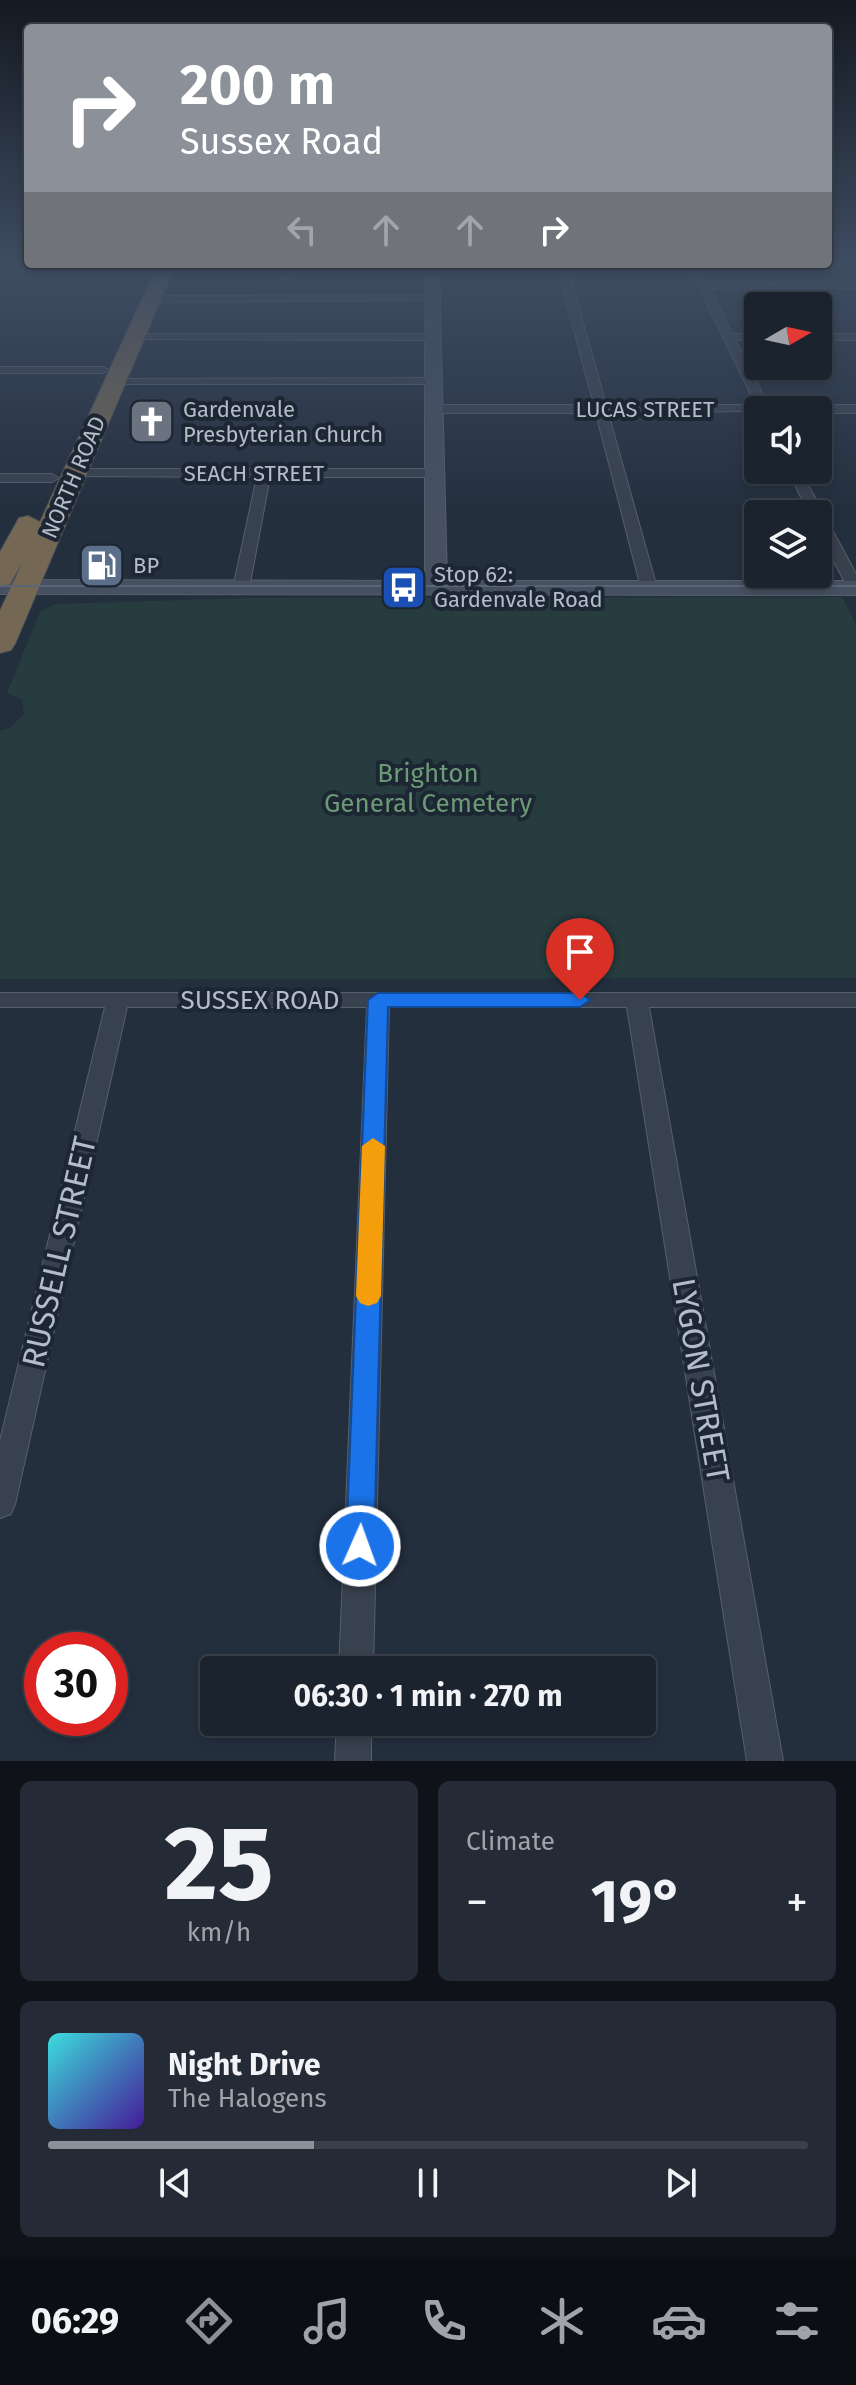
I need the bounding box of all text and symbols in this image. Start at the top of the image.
text: 200 m [180,52,335,119]
icon: right [48,56,152,160]
text: Sussex Road [180,120,383,164]
icon: left [280,208,324,252]
icon: ahead [364,208,408,252]
icon: ahead [448,208,492,252]
icon: right [532,208,576,252]
north arrow [744,292,832,380]
map controls [744,292,832,588]
place label: Gardenvale Presbyterian Church [183,396,383,448]
street label: LUCAS STREET [576,396,715,423]
button: sound [744,396,832,484]
church icon: Gardenvale Presbyterian Church [128,398,176,446]
street label: NORTH ROAD [36,412,111,542]
street label: SEACH STREET [184,460,325,487]
button: layers [744,500,832,588]
fuel station icon: BP [78,541,126,589]
place label: BP [133,552,159,579]
place label: Stop 62: Gardenvale Road [434,561,603,613]
bus stop icon: Stop 62: Gardenvale Road [379,563,427,611]
park label: Brighton General Cemetery [324,758,532,819]
pin [546,918,614,1000]
icon: arrive [558,930,602,974]
street label: SUSSEX ROAD [181,985,339,1016]
street label: RUSSELL STREET [14,1133,104,1371]
street label: LYGON STREET [664,1275,738,1485]
position arrow [318,1504,402,1588]
speed limit sign: 30 [24,1632,128,1736]
text: 06:30 · 1 min · 270 m [293,1678,563,1714]
text: 25 [164,1802,274,1927]
text: Climate [466,1826,555,1857]
text: 19° [591,1866,683,1938]
text: − [466,1876,488,1929]
text: + [786,1876,808,1929]
text: km/h [187,1917,251,1948]
text: Night Drive [168,2047,321,2083]
text: The Halogens [168,2083,327,2114]
icon: previous [153,2161,197,2205]
icon: pause [406,2161,450,2205]
icon: next [659,2161,703,2205]
icon: directions [181,2293,237,2349]
icon: music [299,2293,355,2349]
icon: phone [416,2293,472,2349]
icon: climate [534,2293,590,2349]
icon: car [651,2293,707,2349]
icon: filters [769,2293,825,2349]
text: 06:29 [31,2299,119,2343]

